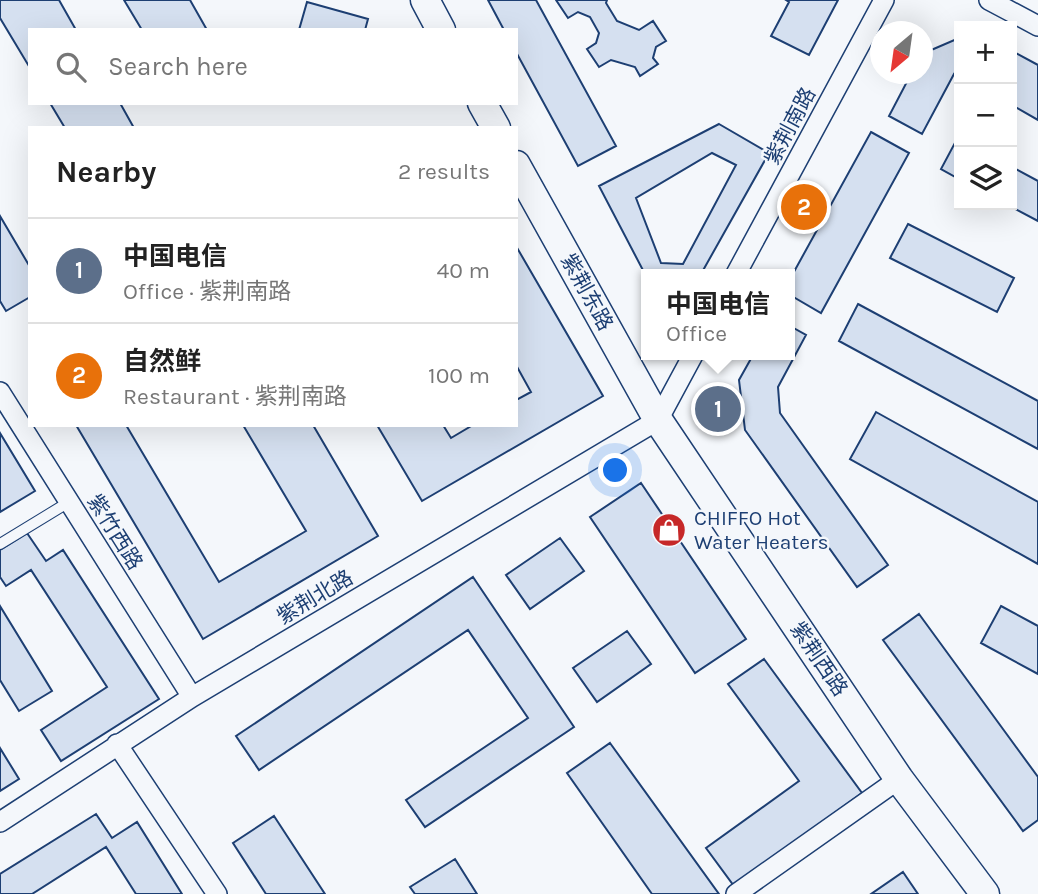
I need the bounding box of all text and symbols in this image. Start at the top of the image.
north arrow [870,21,933,84]
map controls [954,21,1017,210]
button: + [954,21,1017,84]
search box [28,28,518,105]
icon: search [52,48,90,86]
text: Search here [108,51,248,82]
street label: 紫荆南路 [760,83,820,169]
button: − [954,84,1017,147]
button: layers [954,147,1017,210]
text: Nearby [56,154,156,190]
text: 2 results [398,158,490,185]
pin: 2 [781,181,827,233]
text: 中国电信 [123,241,227,272]
street label: 紫荆东路 [556,249,618,335]
text: 1 [75,257,83,284]
text: 40 m [437,257,490,284]
popup [641,269,795,360]
text: Office · 紫荆南路 [123,278,291,305]
text: 中国电信 [666,289,770,320]
text: Office [666,320,727,347]
text: 自然鲜 [123,346,201,377]
text: 2 [72,362,86,389]
text: 100 m [428,362,490,389]
text: Restaurant · 紫荆南路 [123,383,347,410]
pin: 1 [695,383,741,435]
your location [598,453,632,487]
street label: 紫竹西路 [83,490,147,574]
place label: CHIFFO Hot Water Heaters [694,506,829,554]
shop icon: CHIFFO Hot Water Heaters [650,511,688,549]
street label: 紫荆北路 [273,565,357,629]
street label: 紫荆西路 [786,617,852,701]

